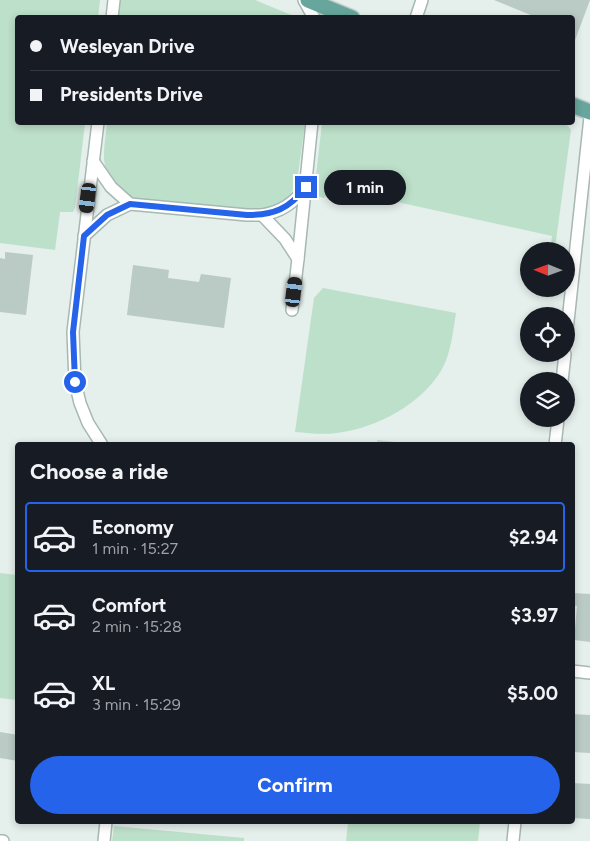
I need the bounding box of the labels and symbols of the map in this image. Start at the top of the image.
callout: 1 min [324,170,406,204]
route end [295,176,317,198]
car [78,182,97,214]
north arrow [520,242,575,298]
car [284,276,303,308]
route start [64,371,86,393]

